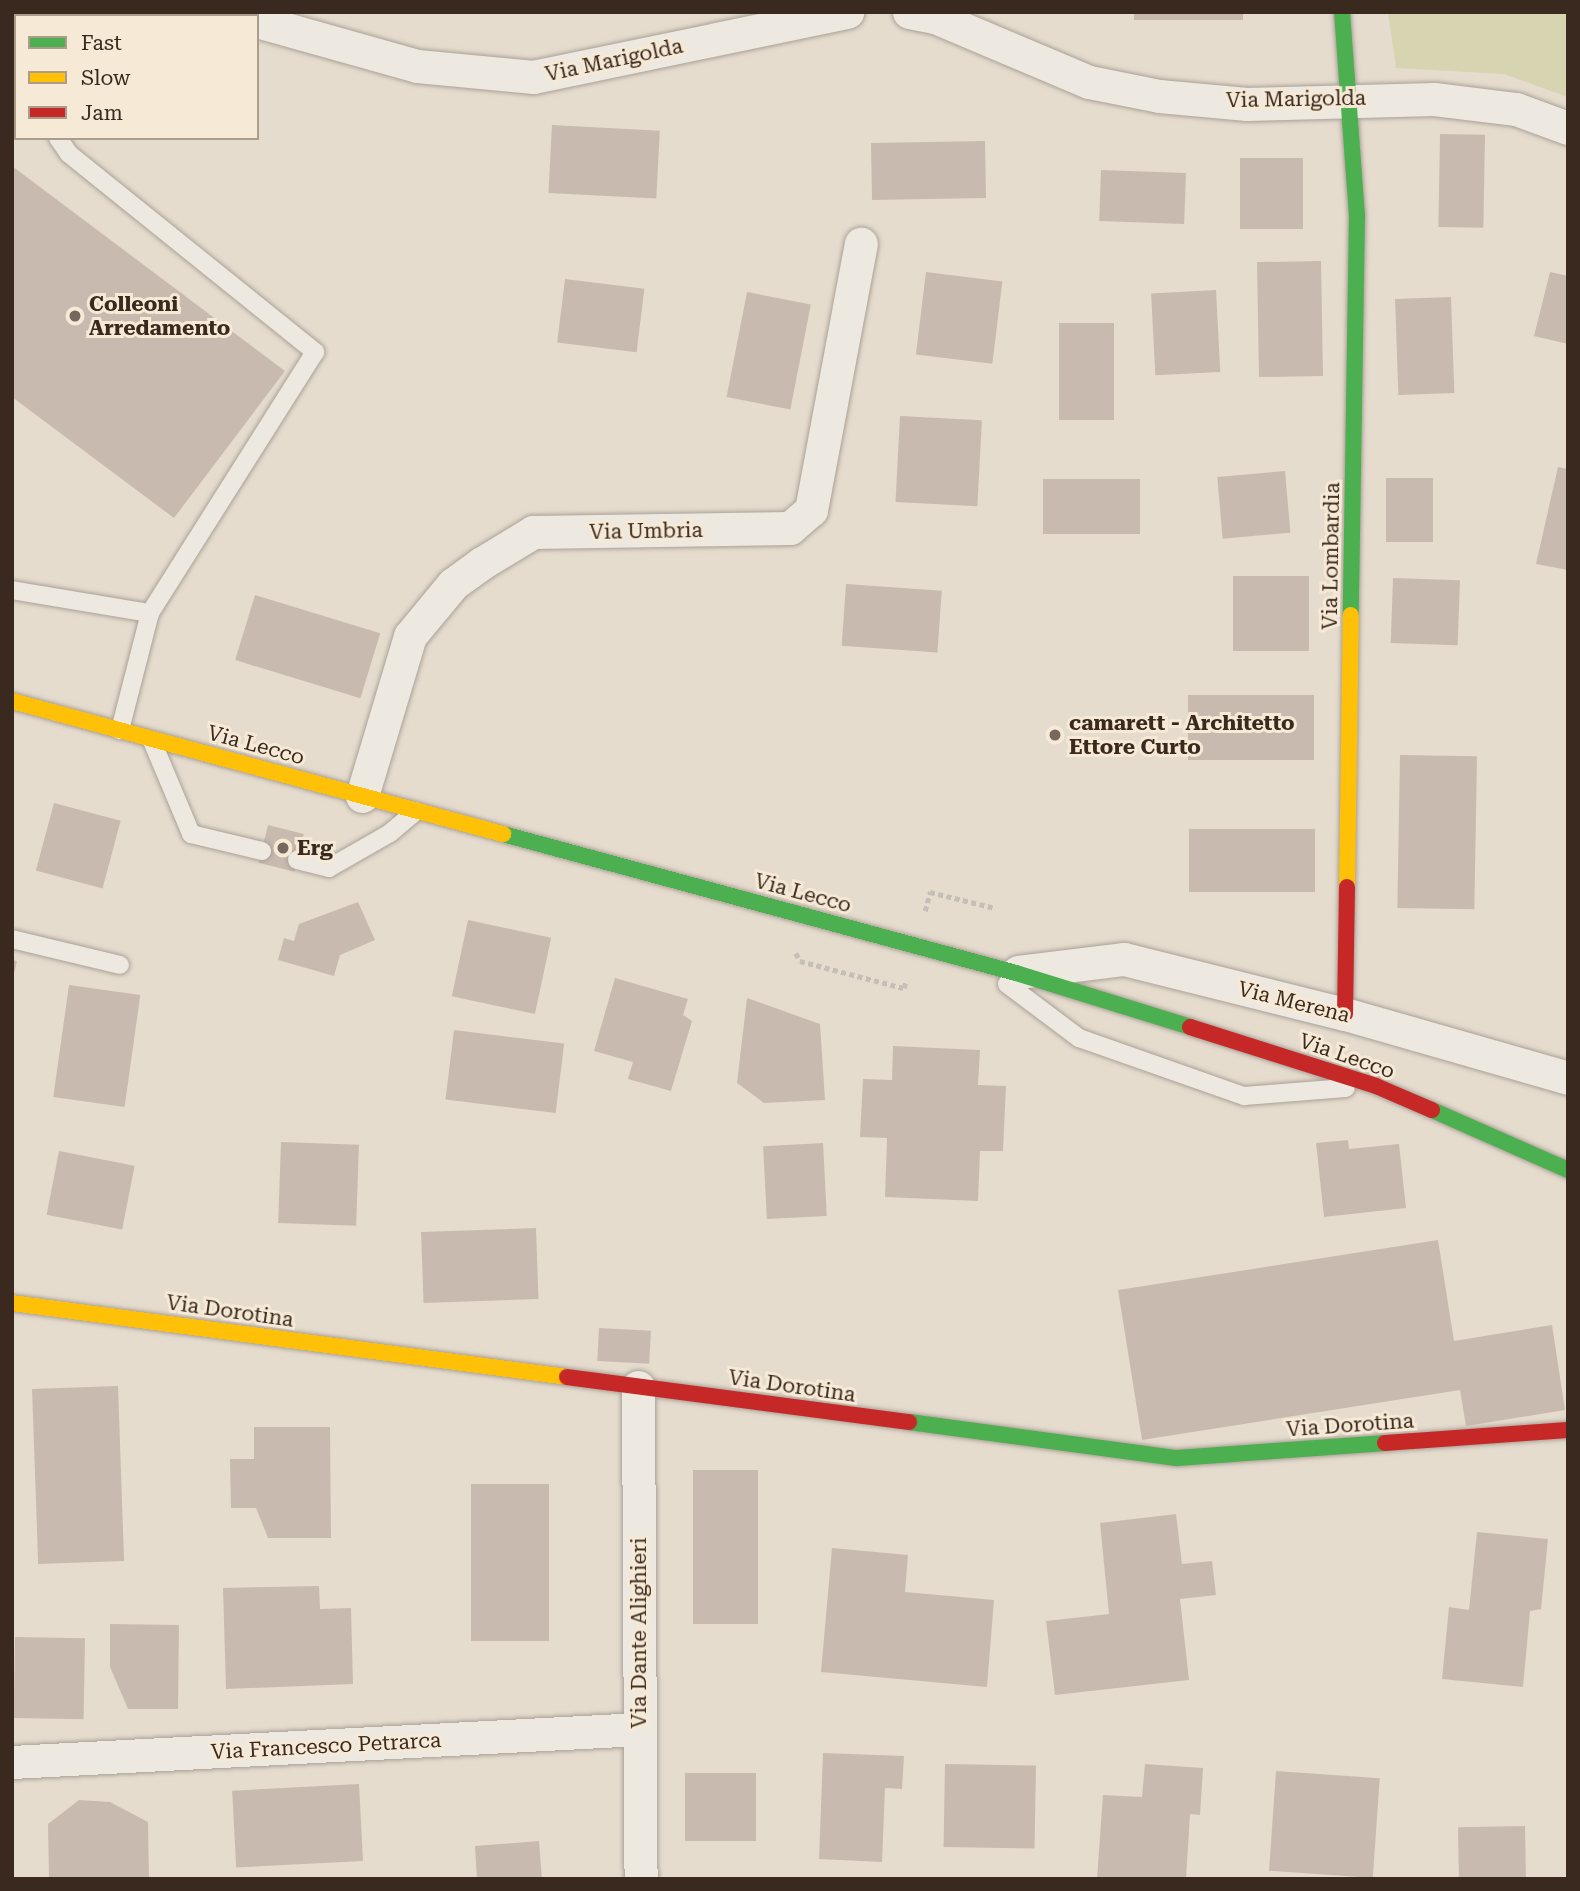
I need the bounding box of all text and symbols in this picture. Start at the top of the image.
legend [14,14,259,140]
text: Fast [81,31,122,55]
street label: Via Marigolda [543,33,685,87]
text: Slow [81,66,130,90]
street label: Via Marigolda [1226,85,1366,113]
text: Jam [81,101,123,125]
place label: Colleoni Arredamento [89,291,230,341]
marker: Colleoni Arredamento [67,308,83,324]
street label: Via Lombardia [1317,482,1345,630]
street label: Via Umbria [589,517,703,545]
place label: camarett - Architetto Ettore Curto [1069,710,1295,760]
street label: Via Lecco [205,720,307,770]
marker: camarett - Architetto Ettore Curto [1047,727,1063,743]
place label: Erg [297,835,333,861]
marker: Erg [275,840,291,856]
street label: Via Lecco [752,868,854,918]
street label: Via Merena [1236,976,1352,1028]
street label: Via Lecco [1296,1028,1398,1084]
street label: Via Dorotina [165,1290,295,1332]
street label: Via Dorotina [727,1365,857,1407]
street label: Via Dorotina [1285,1408,1415,1442]
street label: Via Dante Alighieri [626,1538,652,1728]
street label: Via Francesco Petrarca [210,1727,442,1765]

